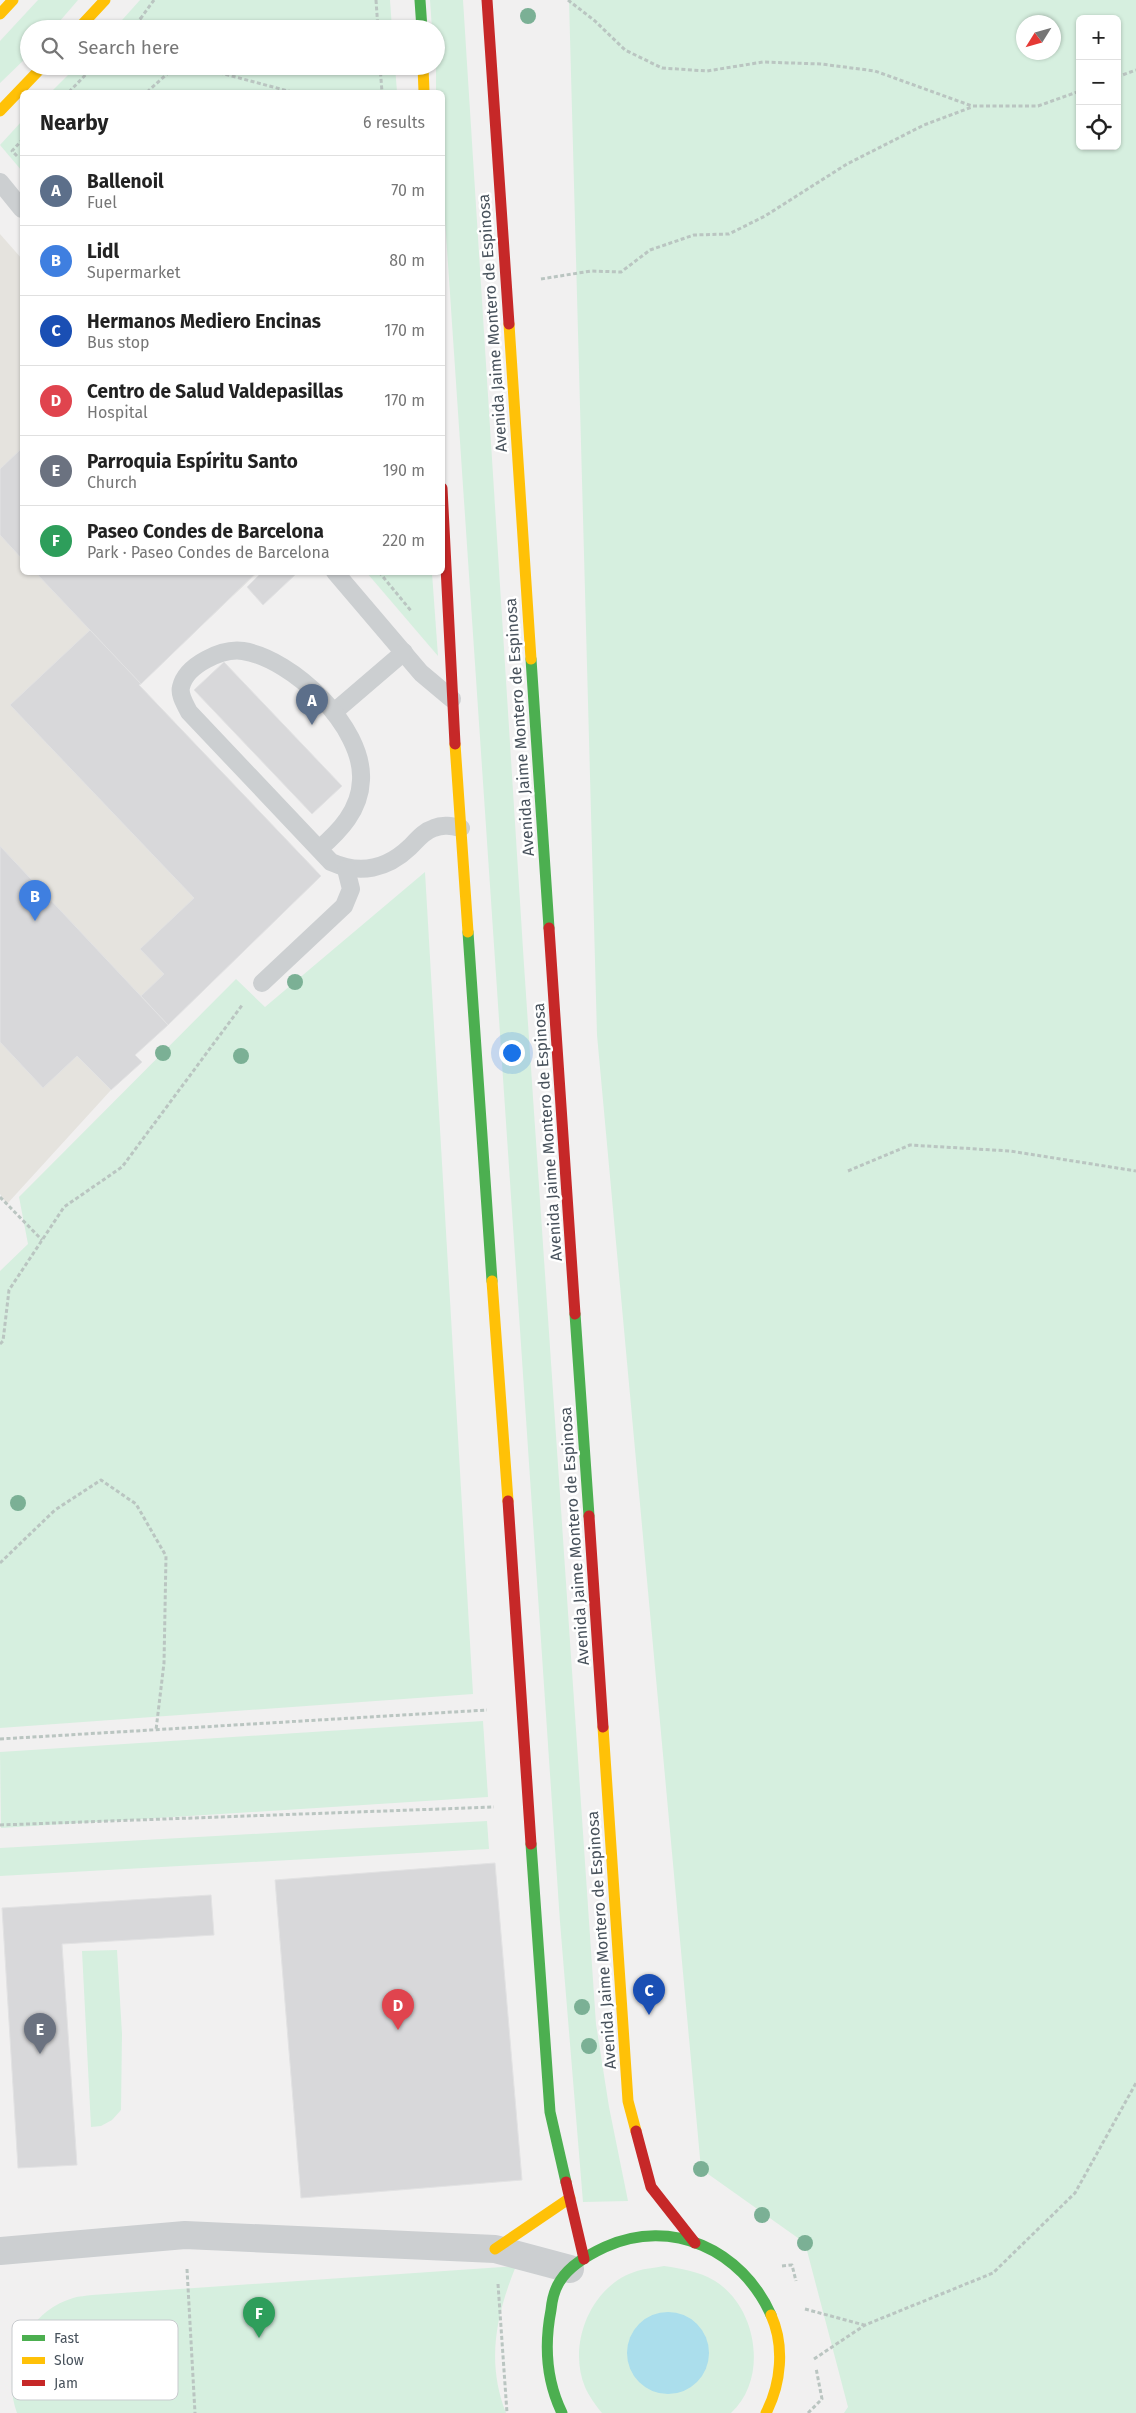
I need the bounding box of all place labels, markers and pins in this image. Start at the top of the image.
pin: A [296,684,328,725]
pin: B [19,880,51,921]
pin: C [633,1974,665,2015]
pin: D [382,1989,414,2030]
pin: E [24,2013,56,2054]
pin: F [243,2297,275,2338]

